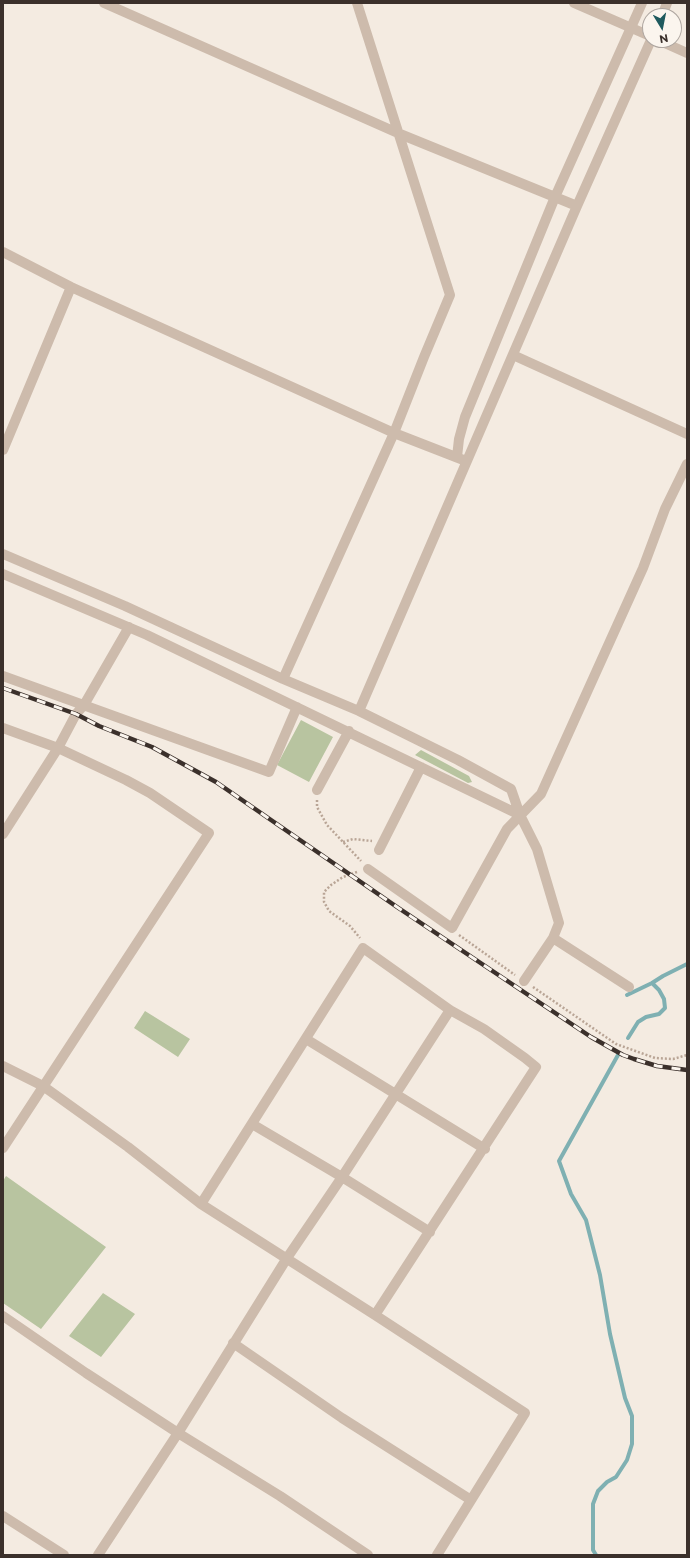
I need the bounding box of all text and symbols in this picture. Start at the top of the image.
north arrow [642,8,682,48]
text: N [658,31,670,46]

